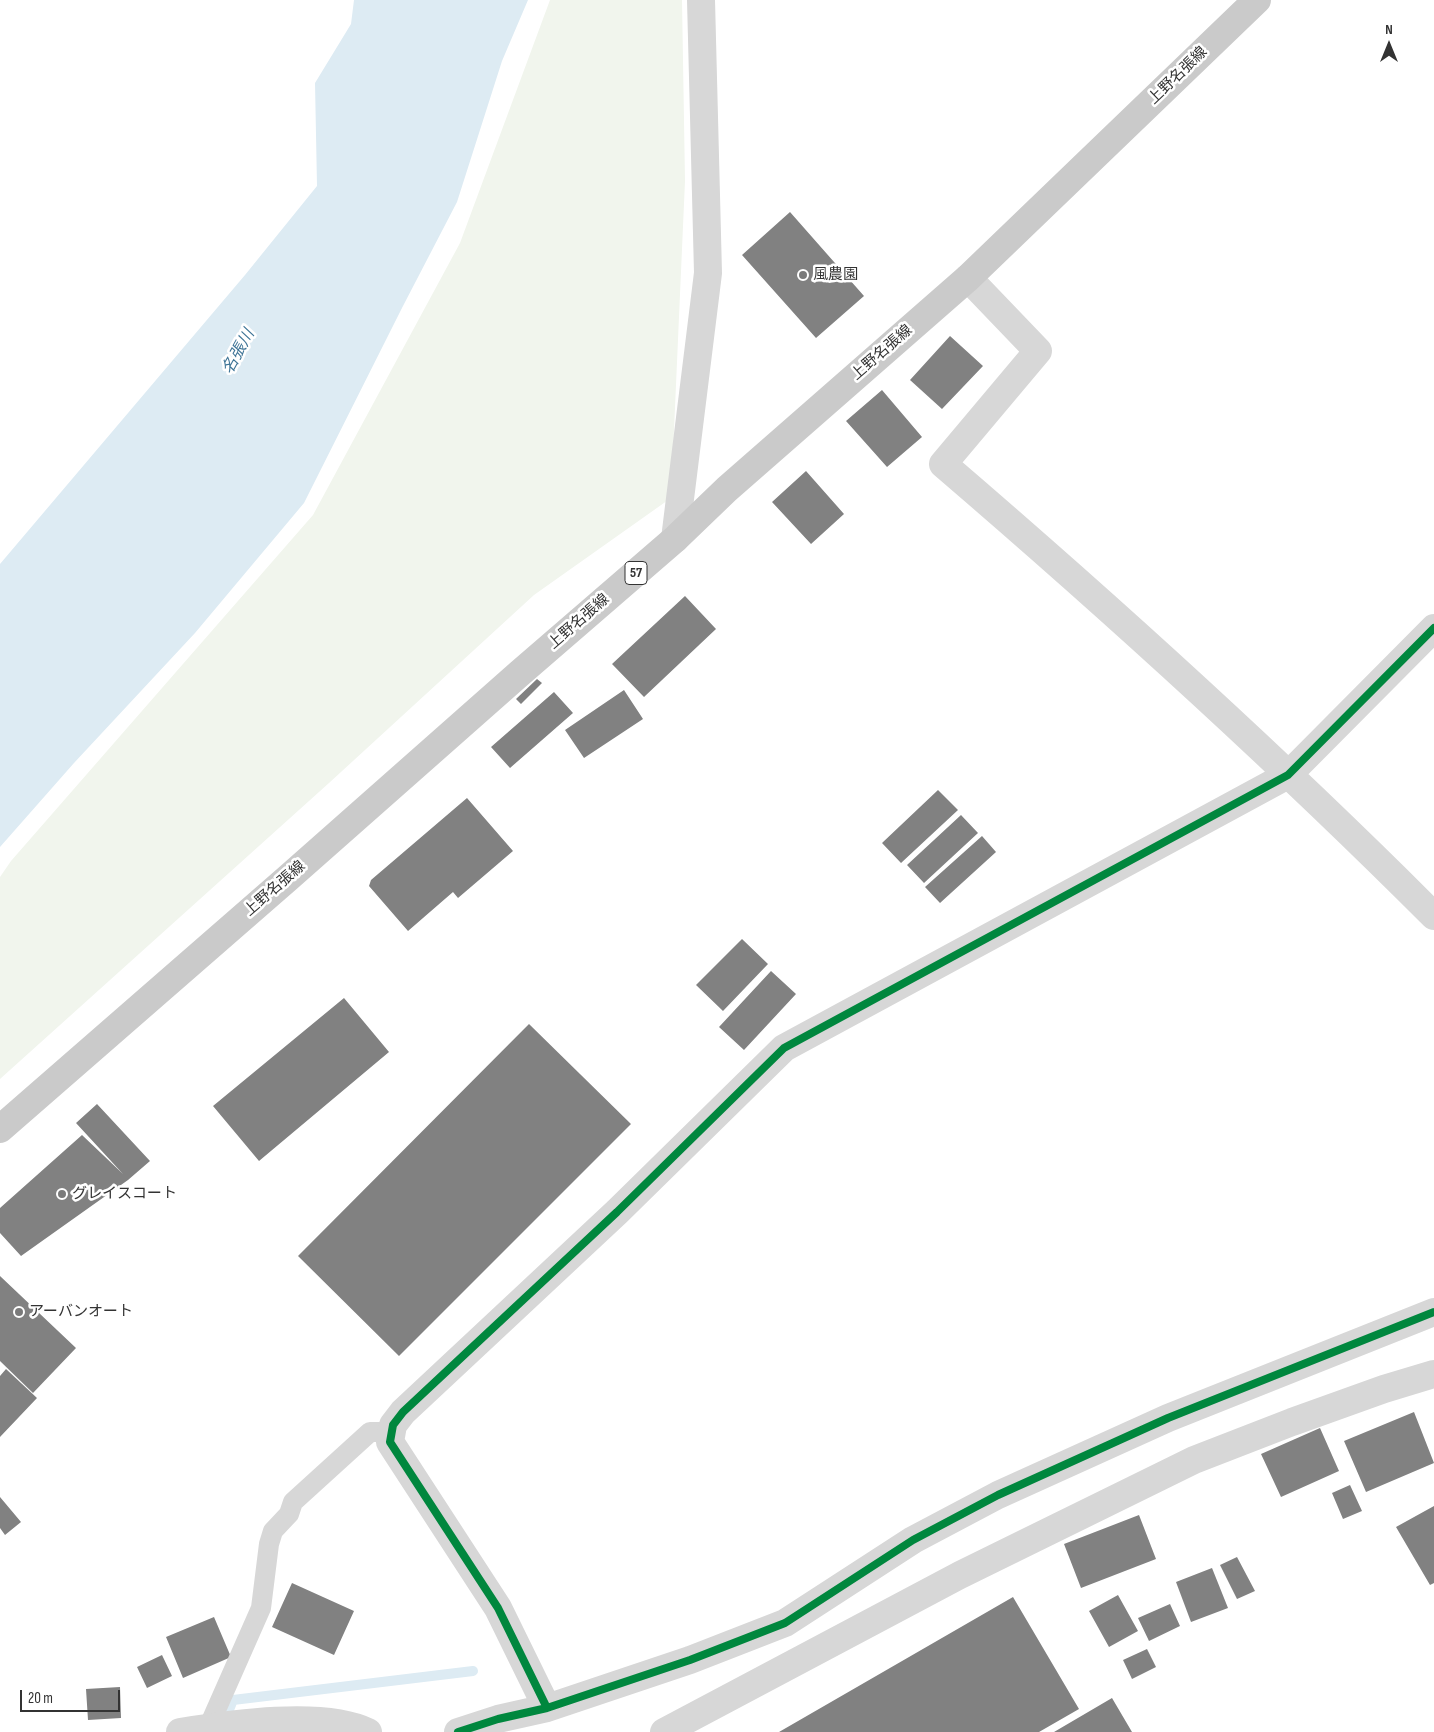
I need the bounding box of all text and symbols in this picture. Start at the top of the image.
north arrow [1364,20,1414,70]
text: N [1385,21,1393,38]
street label: 上野名張線 [1145,43,1211,109]
place label: 風農園 [813,266,858,284]
marker: 風農園 [797,269,809,281]
street label: 上野名張線 [848,322,916,384]
water label: 名張川 [219,326,259,378]
road number: 57 [625,562,647,584]
street label: 上野名張線 [545,591,613,653]
street label: 上野名張線 [241,858,309,920]
place label: グレイスコート [72,1185,177,1203]
marker: グレイスコート [56,1188,68,1200]
place label: アーバンオート [29,1303,133,1321]
marker: アーバンオート [13,1306,25,1318]
scale bar [22,1680,122,1712]
text: 20 m [28,1689,53,1708]

